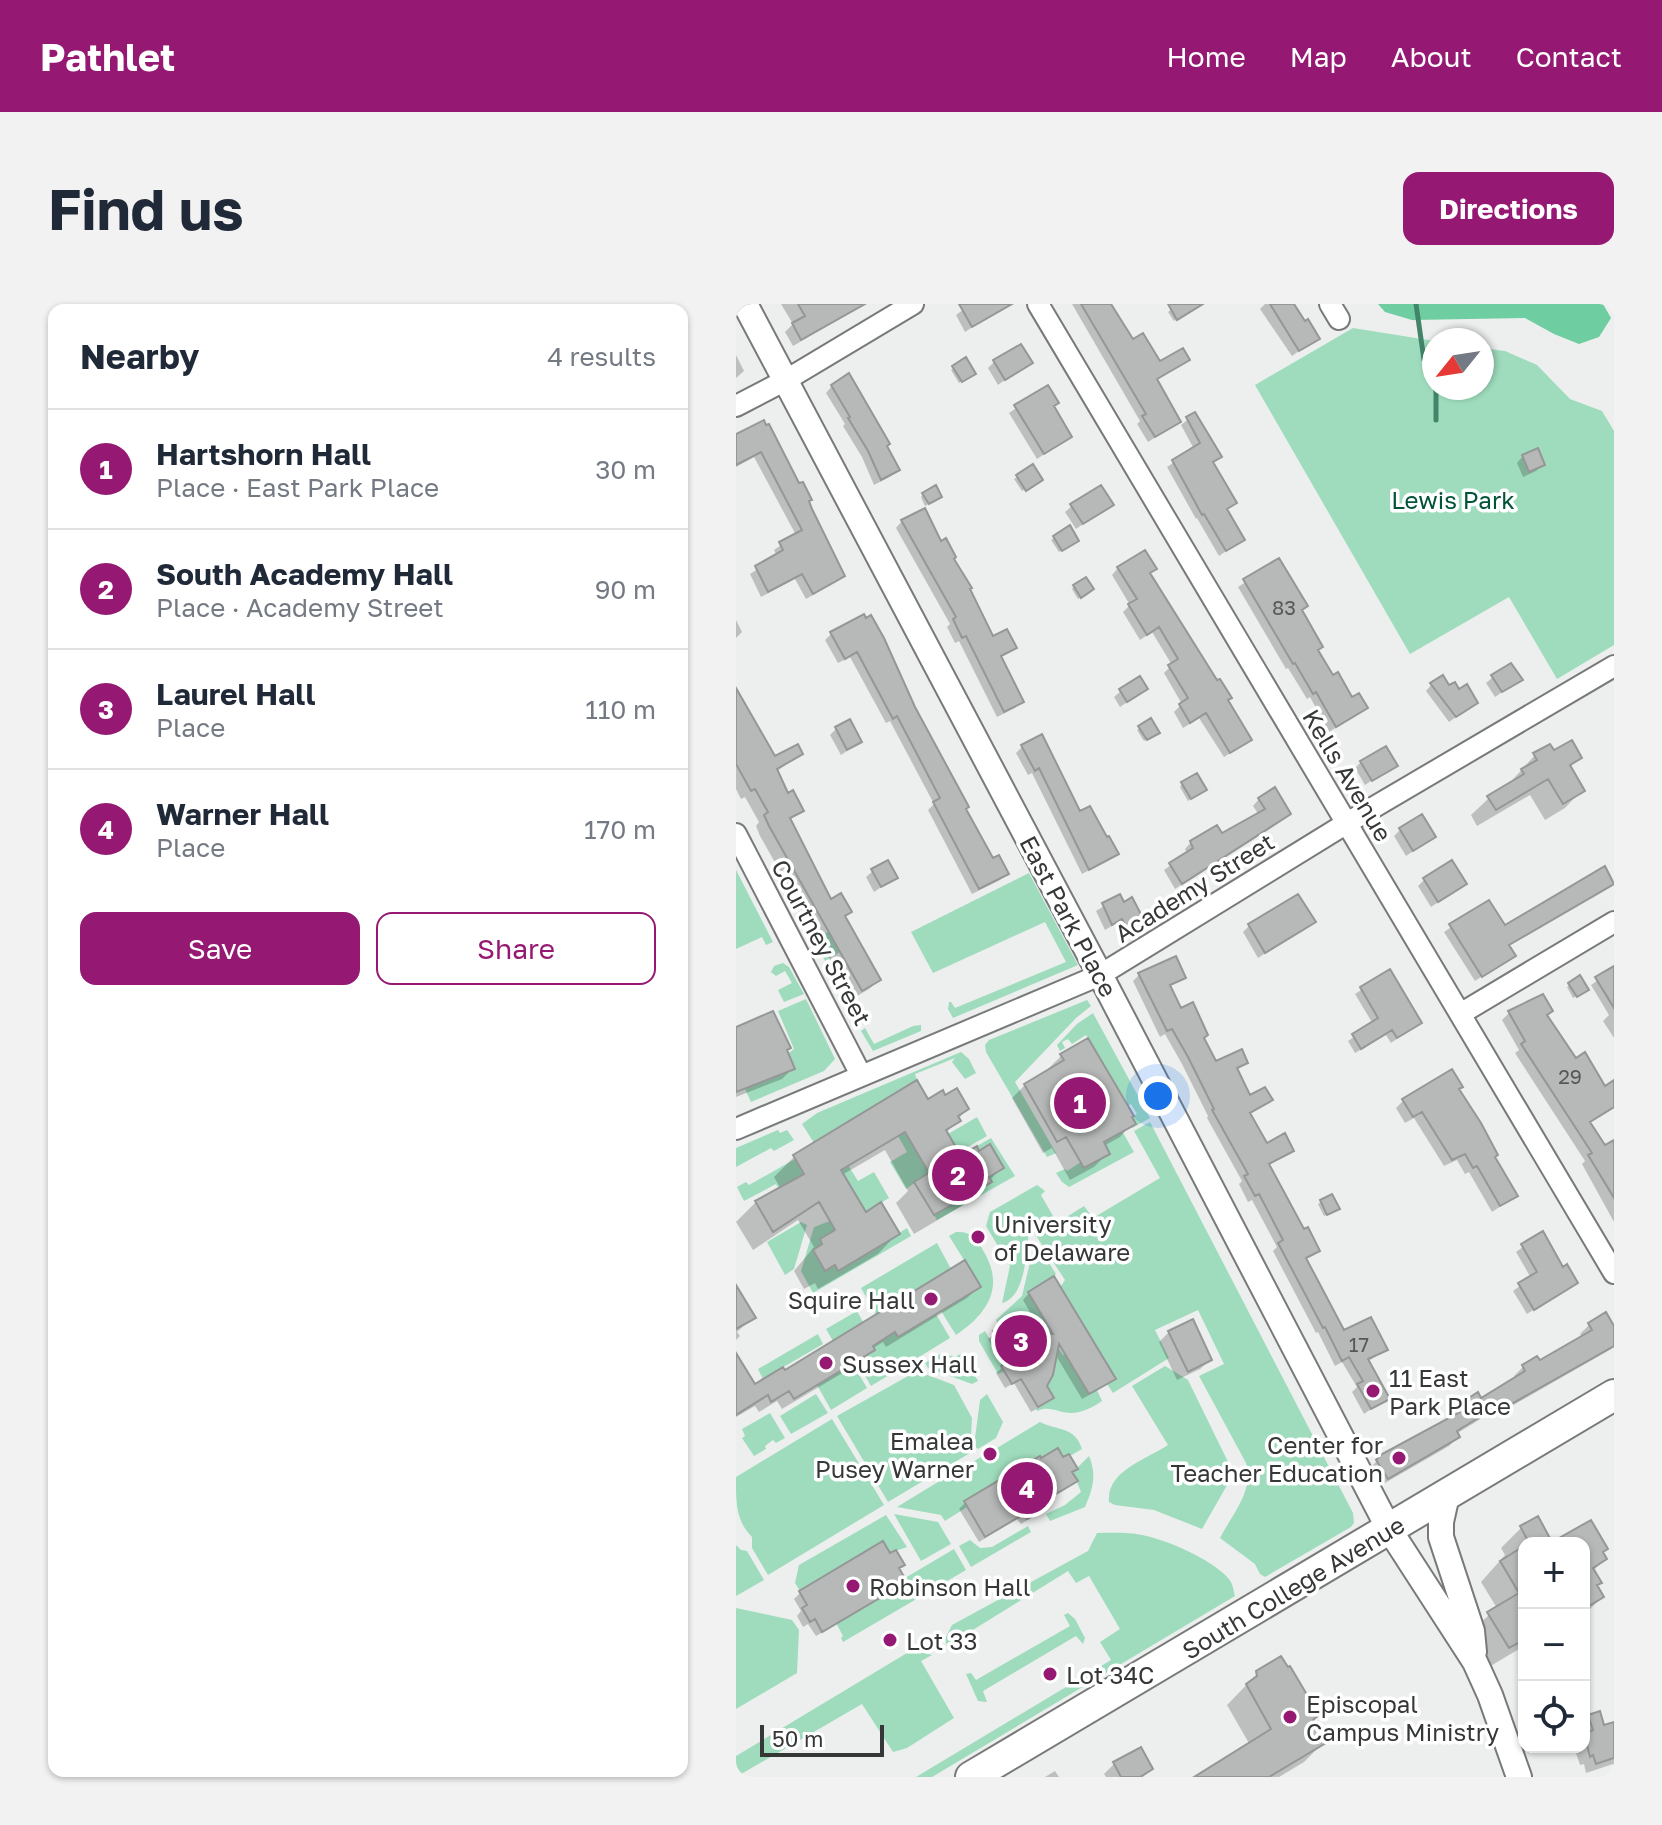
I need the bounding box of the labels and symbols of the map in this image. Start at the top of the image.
north arrow [1422,328,1494,400]
park label: Lewis Park [1391,485,1515,514]
house number: 83 [1272,595,1296,619]
street label: Kells Avenue [1297,704,1399,846]
street label: Academy Street [1109,826,1279,948]
street label: East Park Place [1014,831,1124,1001]
street label: Courtney Street [766,854,878,1030]
house number: 29 [1558,1064,1582,1088]
pin: 1 [1054,1073,1106,1133]
your location [1138,1076,1178,1116]
pin: 2 [932,1145,984,1205]
place label: University of Delaware [994,1209,1130,1266]
marker: University of Delaware [969,1228,987,1246]
place label: Squire Hall [788,1285,915,1314]
marker: Squire Hall [922,1290,940,1308]
pin: 3 [995,1311,1047,1371]
house number: 17 [1349,1332,1369,1356]
place label: Sussex Hall [842,1349,977,1378]
marker: Sussex Hall [817,1354,835,1372]
place label: 11 East Park Place [1389,1363,1511,1420]
marker: 11 East Park Place [1364,1382,1382,1400]
place label: Emalea Pusey Warner [815,1426,974,1483]
place label: Center for Teacher Education [1170,1430,1383,1487]
marker: Emalea Pusey Warner [981,1445,999,1463]
marker: Center for Teacher Education [1390,1449,1408,1467]
pin: 4 [1001,1458,1053,1518]
street label: South College Avenue [1177,1509,1409,1665]
place label: Robinson Hall [869,1572,1030,1601]
marker: Robinson Hall [844,1577,862,1595]
place label: Lot 33 [906,1626,978,1655]
marker: Lot 33 [881,1631,899,1649]
place label: Lot 34C [1066,1660,1154,1689]
marker: Lot 34C [1041,1665,1059,1683]
place label: Episcopal Campus Ministry [1306,1689,1499,1746]
marker: Episcopal Campus Ministry [1281,1708,1299,1726]
scale bar [760,1721,884,1757]

